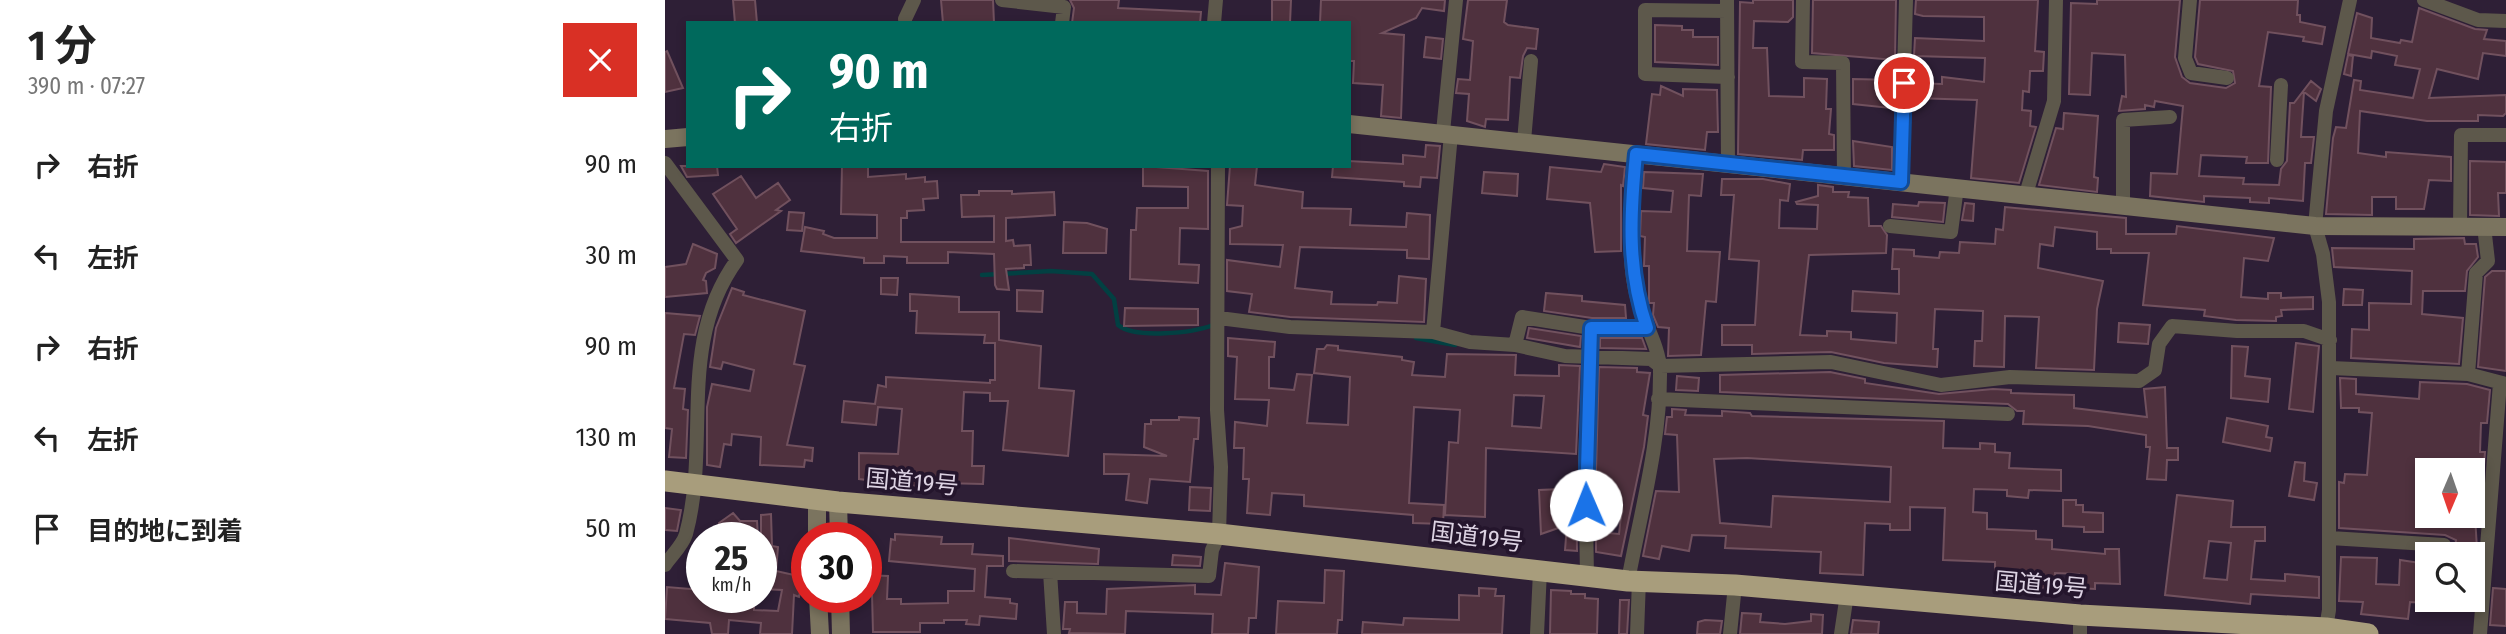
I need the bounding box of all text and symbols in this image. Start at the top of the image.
text: 1 分 [28,21,97,71]
button: close [563,23,637,97]
text: 90 m [829,42,929,101]
icon: right [714,49,805,140]
pin [1874,53,1934,113]
icon: arrive [1885,64,1923,102]
text: 390 m · 07:27 [28,72,145,100]
text: 右折 [829,109,893,147]
icon: right [28,146,66,184]
text: 90 m [585,149,637,180]
text: 右折 [87,152,139,183]
icon: left [28,237,66,275]
text: 30 m [586,240,637,271]
text: 左折 [87,243,139,274]
icon: right [28,328,66,366]
text: 90 m [585,331,637,362]
text: 右折 [87,334,139,365]
icon: left [28,419,66,457]
text: 130 m [575,422,637,453]
text: 左折 [87,425,139,456]
north arrow [2415,458,2485,528]
map controls [2415,458,2485,612]
street label: 国道19号 [864,464,960,500]
position arrow [1549,468,1623,542]
icon: arrive [28,510,66,548]
text: 50 m [585,513,637,544]
text: 目的地に到着 [87,516,243,547]
street label: 国道19号 [1429,517,1525,557]
speed limit sign: 30 [791,522,882,613]
text: 25 [715,537,748,579]
button: search [2415,542,2485,612]
street label: 国道19号 [1993,567,2089,603]
text: km/h [711,574,752,596]

